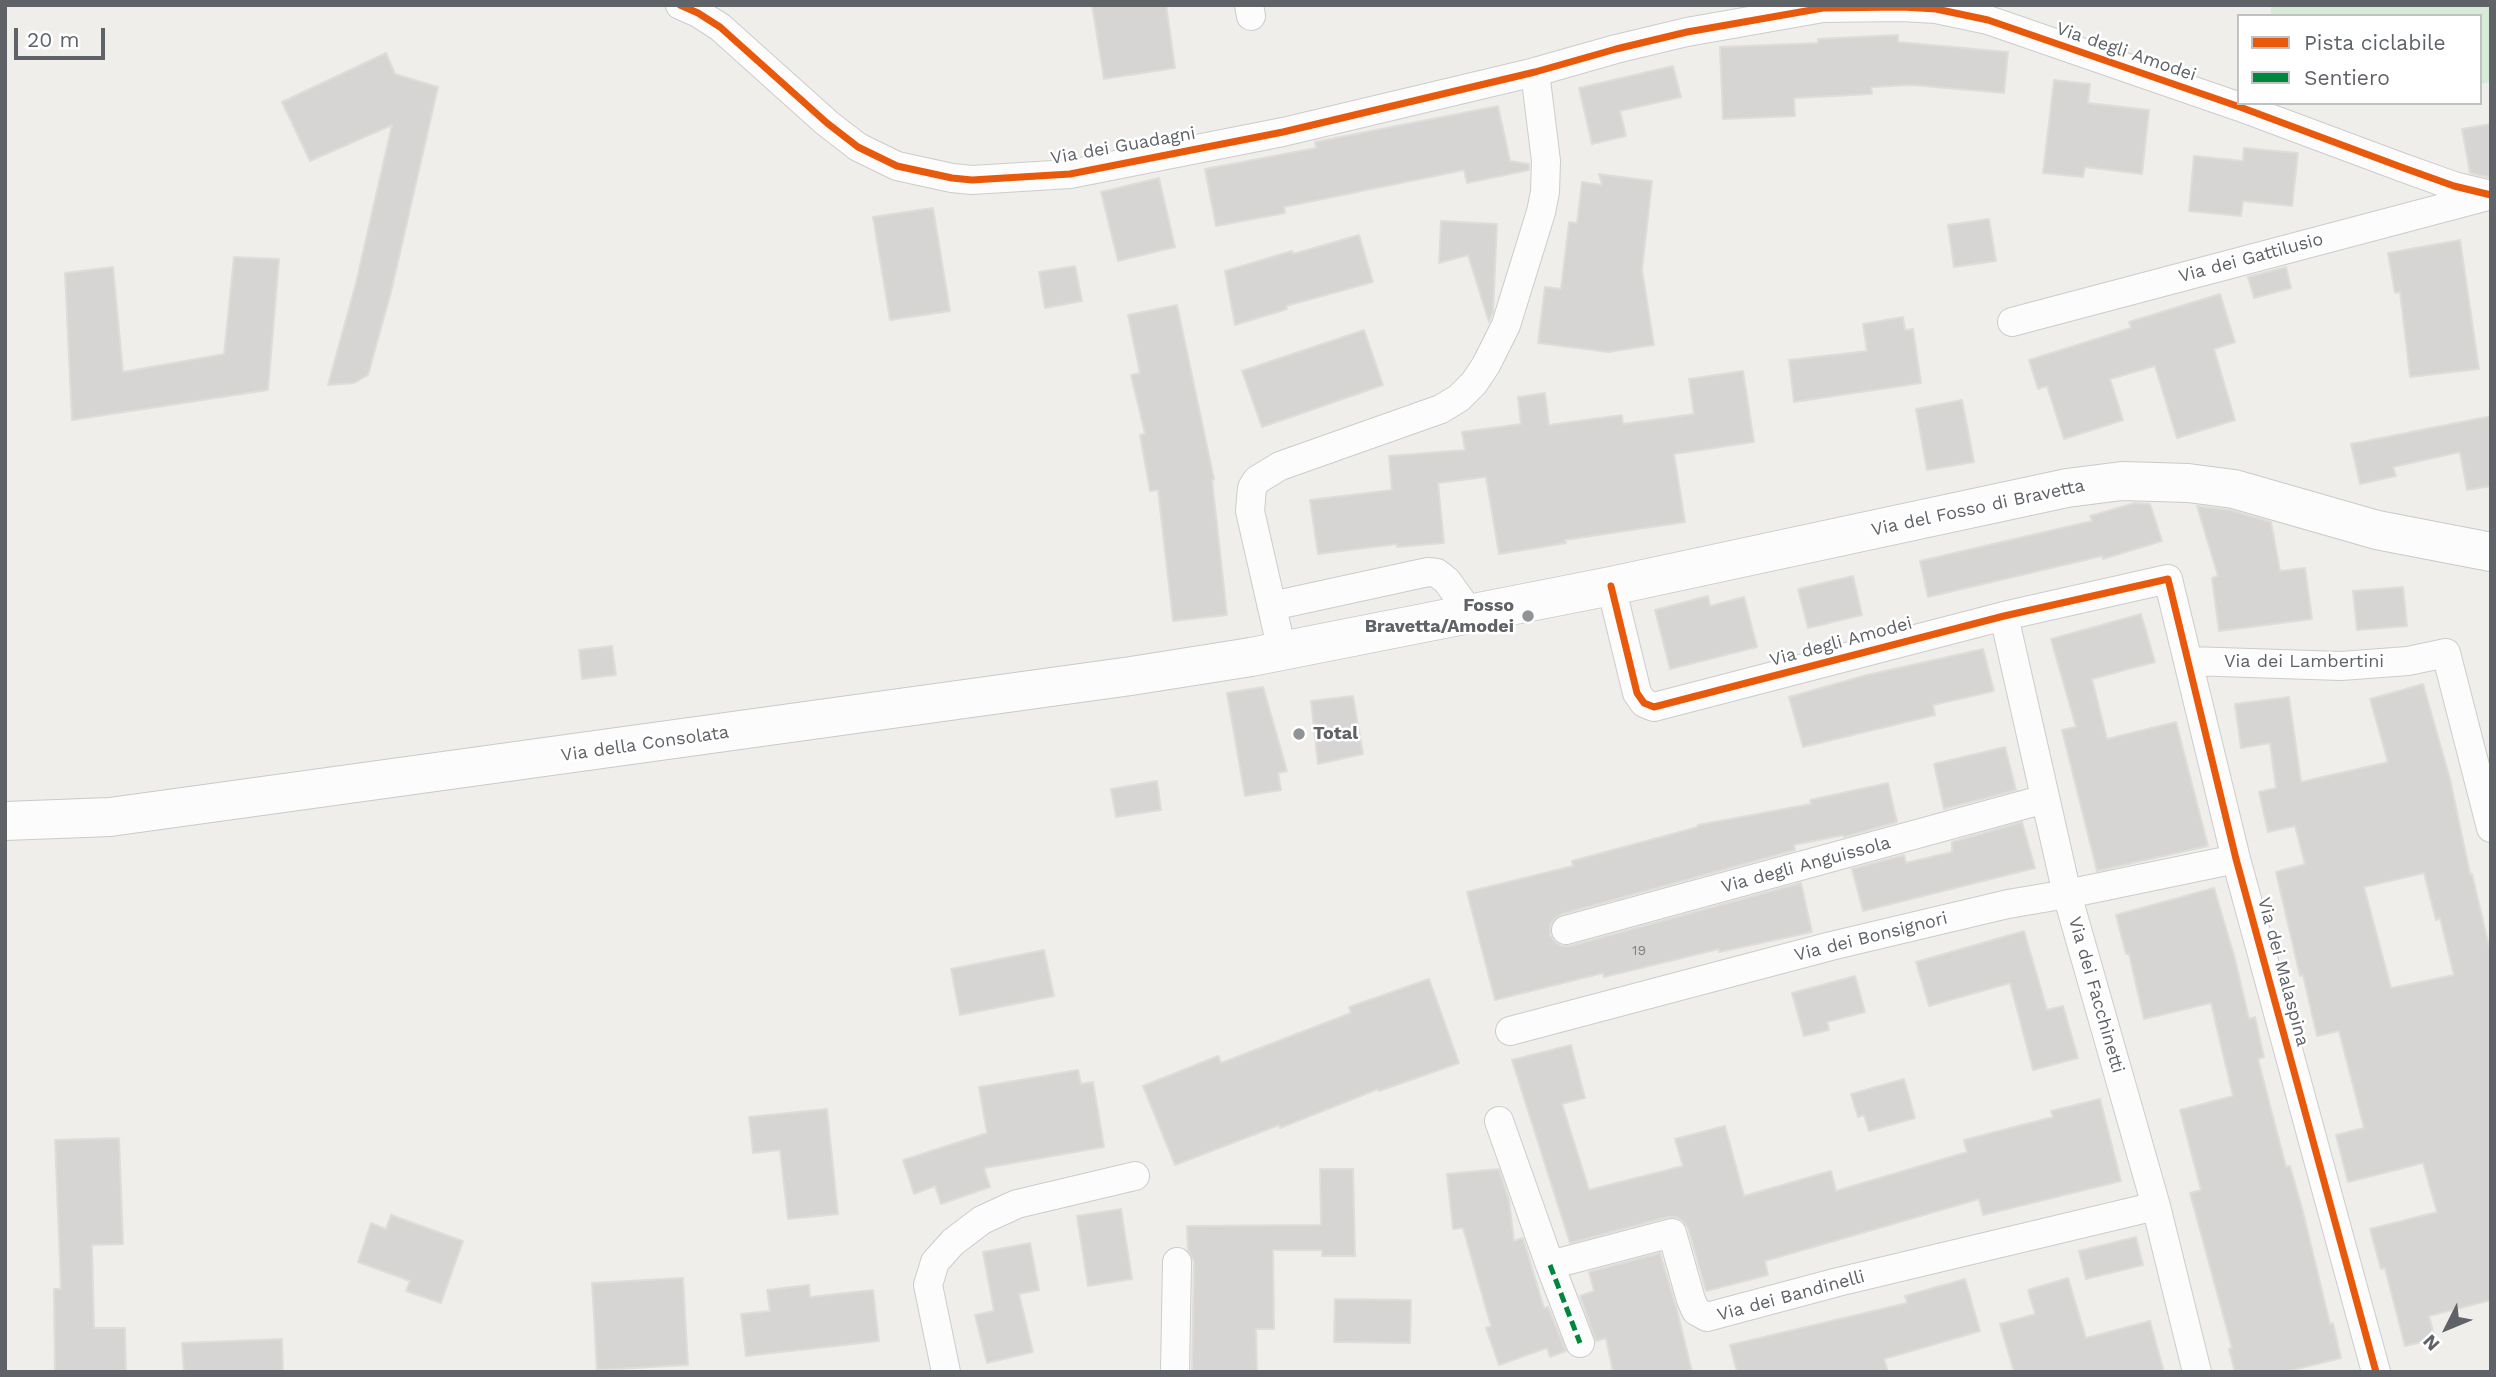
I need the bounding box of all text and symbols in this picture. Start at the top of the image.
scale bar [18,14,108,58]
legend [2237,14,2482,105]
street label: Via degli Amodei [2053,18,2199,86]
text: 20 m [27,27,79,52]
text: Pista ciclabile [2304,30,2446,55]
text: Sentiero [2304,65,2390,90]
street label: Via dei Guadagni [1049,123,1197,169]
street label: Via dei Gattilusio [2176,228,2326,288]
street label: Via del Fosso di Bravetta [1869,475,2087,541]
place label: Fosso Bravetta/Amodei [1365,595,1514,638]
marker: Fosso Bravetta/Amodei [1520,608,1536,624]
street label: Via degli Amodei [1767,613,1915,671]
street label: Via dei Lambertini [2224,651,2384,673]
street label: Via della Consolata [560,722,730,766]
place label: Total [1313,723,1358,745]
marker: Total [1291,726,1307,742]
street label: Via degli Anguissola [1719,832,1893,898]
street label: Via dei Malaspina [2253,895,2313,1049]
street label: Via dei Bonsignori [1792,908,1950,966]
street label: Via dei Facchinetti [2063,914,2129,1076]
house number: 19 [1632,943,1646,959]
street label: Via dei Bandinelli [1715,1266,1867,1326]
north arrow [2412,1293,2482,1363]
text: N [2418,1330,2444,1356]

